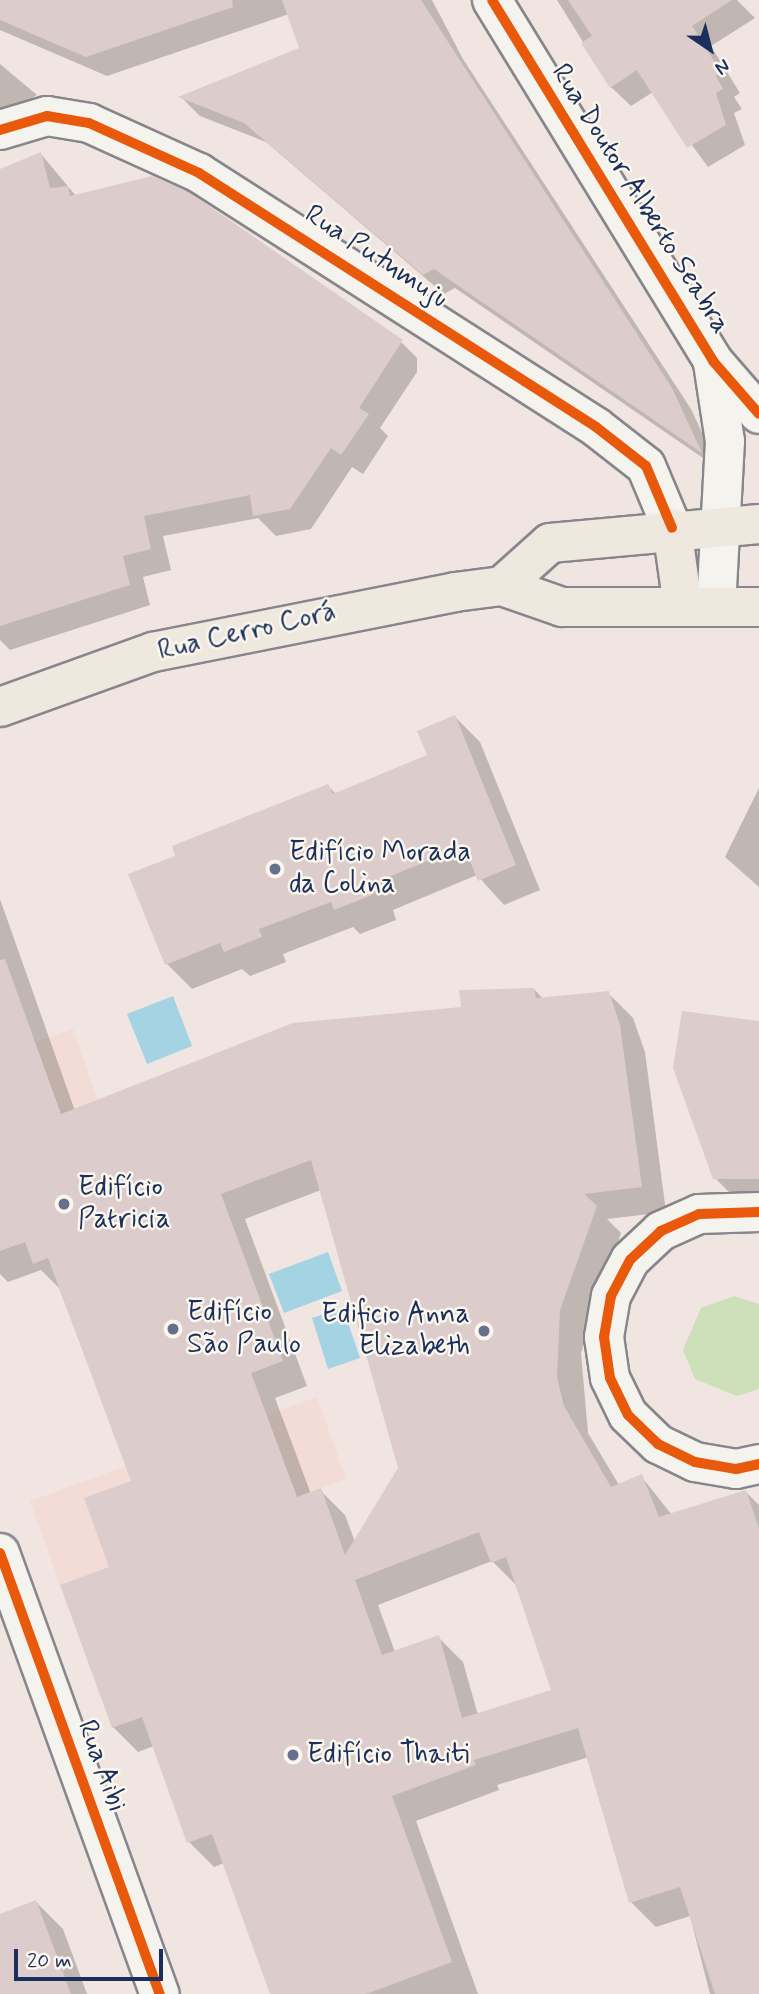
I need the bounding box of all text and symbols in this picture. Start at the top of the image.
north arrow [675,14,745,84]
text: N [710,53,735,80]
street label: Rua Doutor Alberto Seabra [543,57,737,341]
street label: Rua Putumuju [299,199,453,315]
street label: Rua Cerro Corá [154,595,340,669]
place label: Edifício Morada da Colina [289,836,474,902]
marker: Edifício Morada da Colina [267,861,283,877]
place label: Edifício Patricia [78,1171,171,1237]
marker: Edifício Patricia [56,1196,72,1212]
place label: Edifício São Paulo [187,1296,294,1362]
place label: Edificio Anna Elizabeth [323,1298,470,1364]
marker: Edifício São Paulo [165,1321,181,1337]
marker: Edificio Anna Elizabeth [476,1323,492,1339]
street label: Rua Aibi [69,1715,133,1817]
place label: Edifício Thaiti [307,1738,467,1772]
marker: Edifício Thaiti [285,1747,301,1763]
scale bar [18,1934,166,1978]
text: 20 m [27,1947,72,1975]

